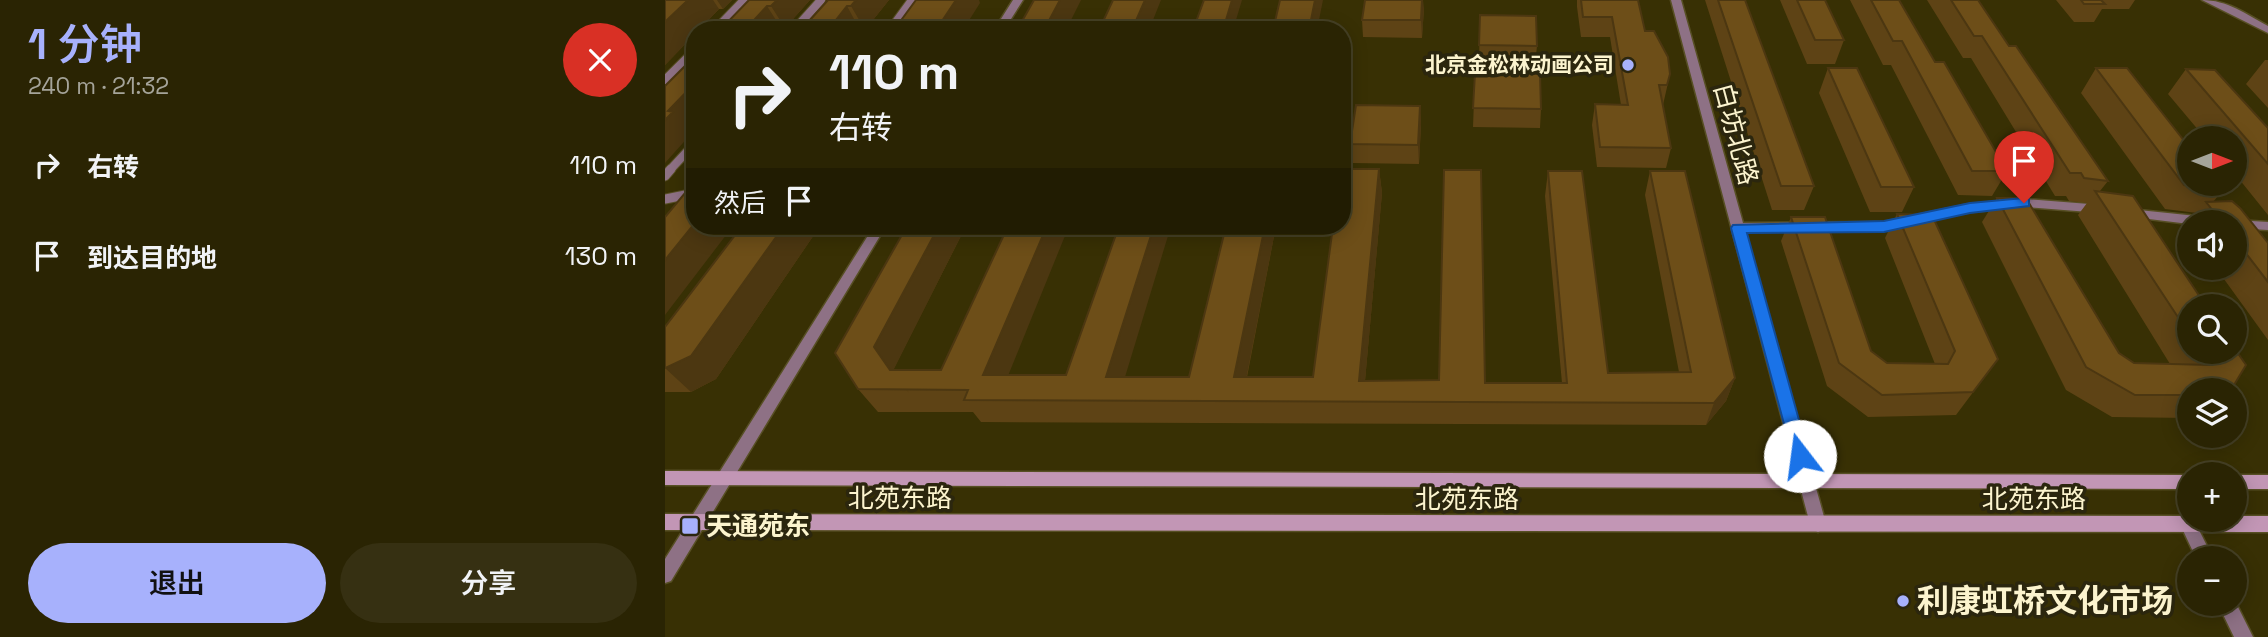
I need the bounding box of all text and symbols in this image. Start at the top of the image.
text: 1 分钟 [28,18,142,71]
button: close [563,23,637,97]
text: 110 m [829,41,959,103]
icon: right [714,49,805,140]
place label: 北京金松林动画公司 [1425,51,1614,78]
marker: 北京金松林动画公司 [1620,57,1636,73]
text: 240 m · 21:32 [28,71,169,101]
street label: 白坊北路 [1706,79,1766,189]
text: 右转 [829,108,893,148]
north arrow [2177,126,2247,196]
map controls [2177,126,2247,616]
pin [1994,131,2054,203]
icon: arrive [2005,142,2043,180]
icon: right [28,146,66,184]
text: 110 m [570,148,637,182]
text: 右转 [87,150,139,184]
icon: arrive [780,182,818,220]
text: 然后 [714,186,766,220]
button: sound [2177,210,2247,280]
icon: arrive [28,237,66,275]
text: 130 m [565,239,637,273]
text: 到达目的地 [87,241,217,275]
button: search [2177,294,2247,364]
button: layers [2177,378,2247,448]
position arrow [1763,419,1837,493]
button: + [2177,462,2247,532]
street label: 北苑东路 [848,481,952,515]
street label: 北苑东路 [1415,482,1519,516]
street label: 北苑东路 [1982,482,2086,516]
place label: 天通苑东 [706,509,810,543]
marker: 天通苑东 [680,516,700,536]
button: 退出 [28,543,326,623]
button: 分享 [340,543,637,623]
button: − [2177,546,2247,616]
place label: 利康虹桥文化市场 [1917,581,2173,621]
marker: 利康虹桥文化市场 [1895,593,1911,609]

